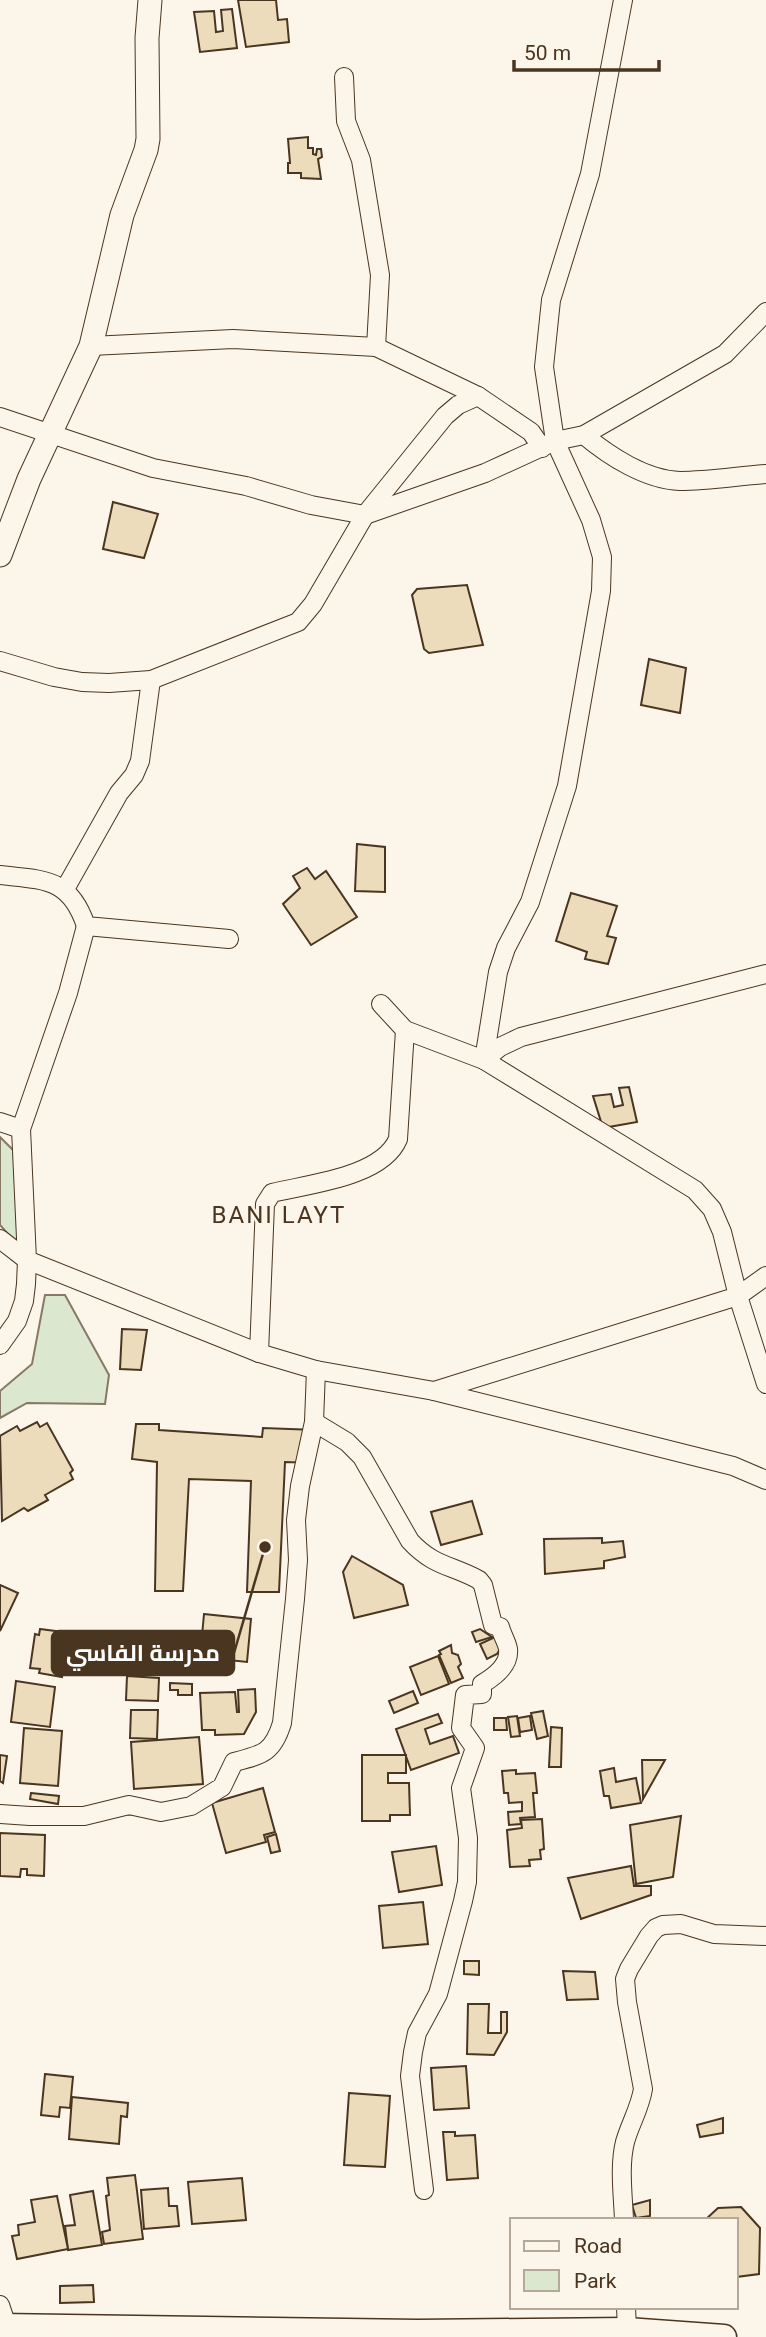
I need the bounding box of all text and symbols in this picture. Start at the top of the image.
scale bar [514,28,659,72]
text: 50 m [524,41,571,65]
district label: BANI LAYT [212,1201,346,1229]
callout: مدرسة الفاسي [52,1631,234,1675]
text: مدرسة الفاسي [66,1640,220,1671]
legend [510,2218,738,2309]
text: Road [574,2234,622,2258]
text: Park [574,2269,617,2293]

